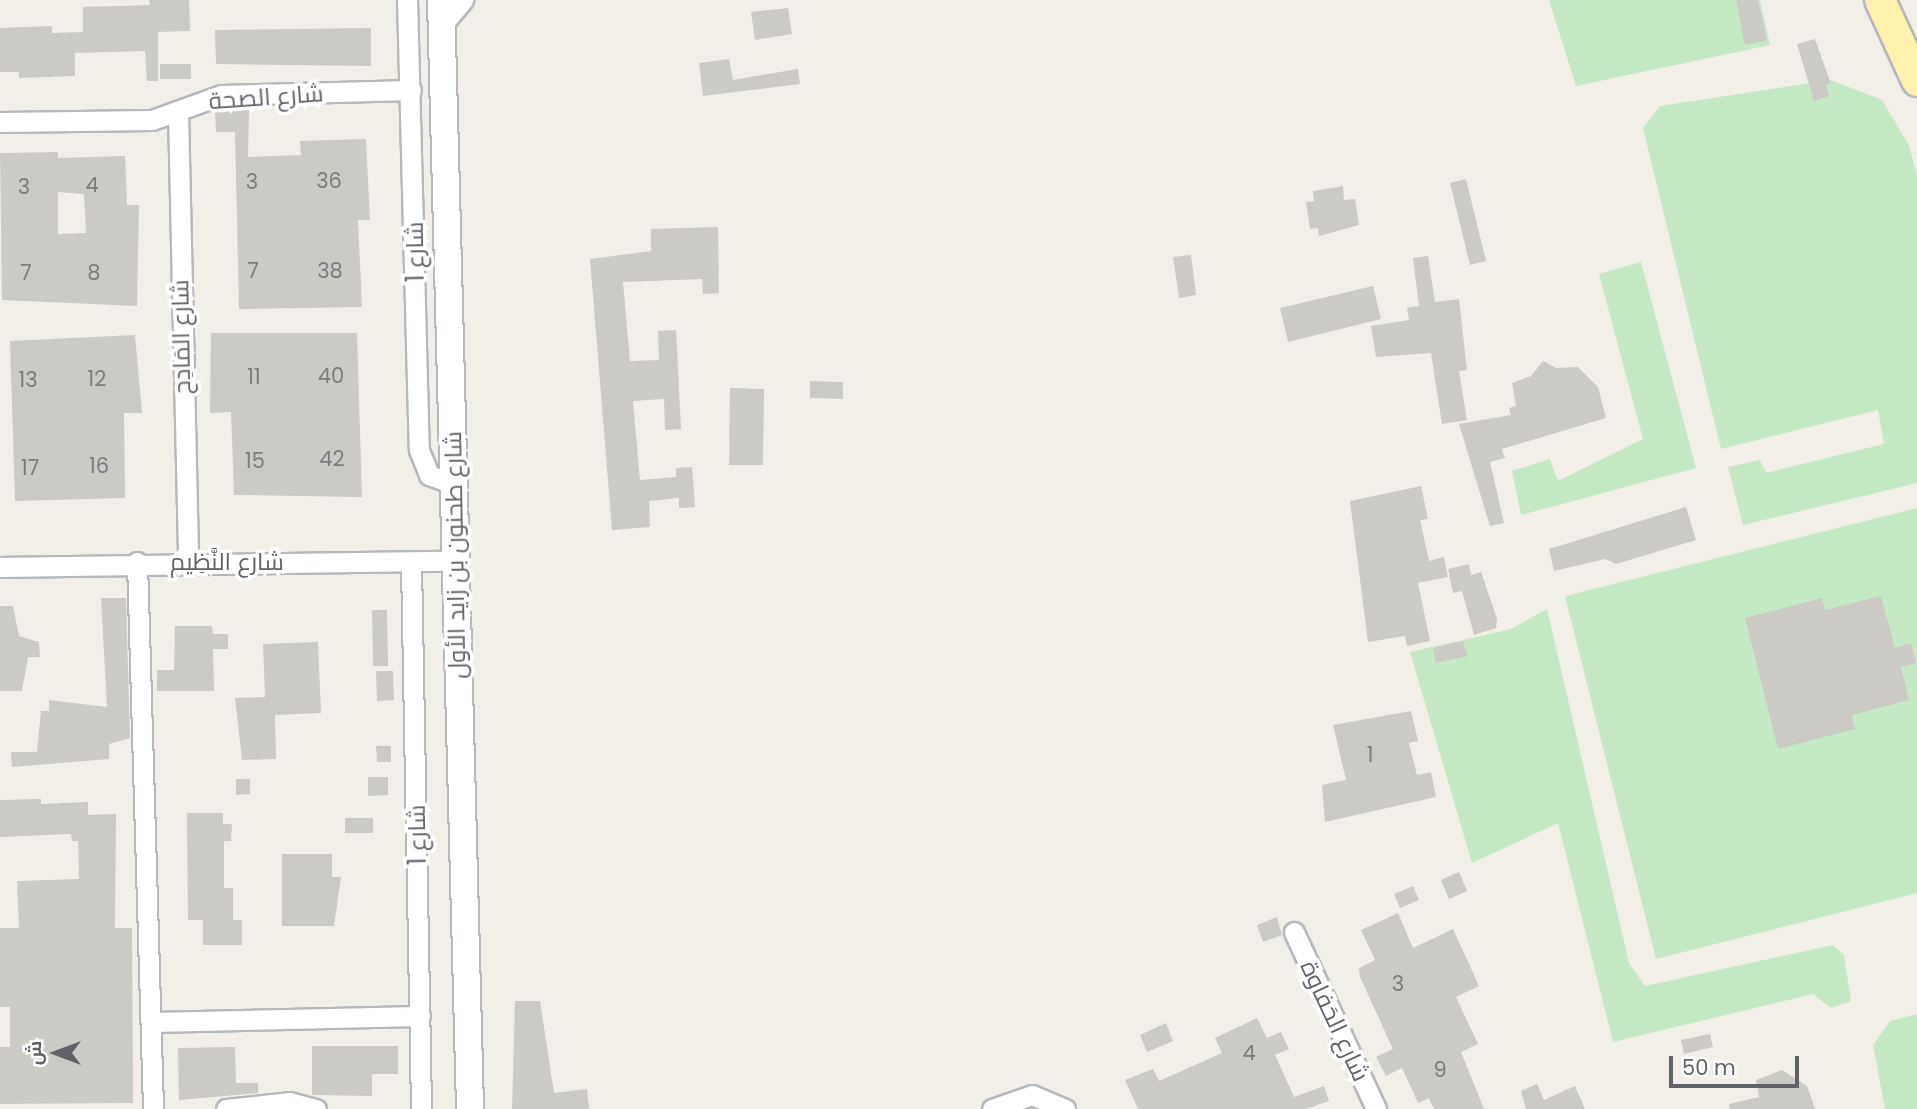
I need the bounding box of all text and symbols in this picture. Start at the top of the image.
street label: شارع الصحة [208,79,324,115]
house number: 36 [316,168,342,194]
house number: 3 [246,169,258,195]
house number: 4 [85,172,99,198]
house number: 3 [18,174,30,200]
street label: شارع 1 [400,221,430,283]
house number: 7 [247,258,259,284]
house number: 38 [317,258,343,284]
house number: 7 [20,260,32,286]
house number: 8 [87,260,101,286]
street label: شارع المَادِح [166,279,196,395]
house number: 40 [318,363,344,389]
house number: 11 [247,364,261,390]
house number: 12 [88,366,106,392]
house number: 13 [18,367,38,393]
street label: شارع طحنون بن زايد الأول [438,431,472,679]
house number: 42 [319,446,345,472]
house number: 15 [245,448,265,474]
house number: 16 [89,453,109,479]
house number: 17 [21,455,39,481]
street label: شارع النَّظِيم [170,548,284,576]
house number: 1 [1367,742,1373,768]
street label: شارع 1 [402,804,432,866]
street label: شارع الحَفاوة [1294,956,1376,1086]
house number: 3 [1392,971,1404,997]
north arrow [21,1018,91,1088]
house number: 4 [1242,1040,1256,1066]
text: ش [21,1041,48,1065]
scale bar [1672,1042,1801,1086]
text: 50 m [1682,1053,1736,1082]
house number: 9 [1433,1057,1447,1083]

